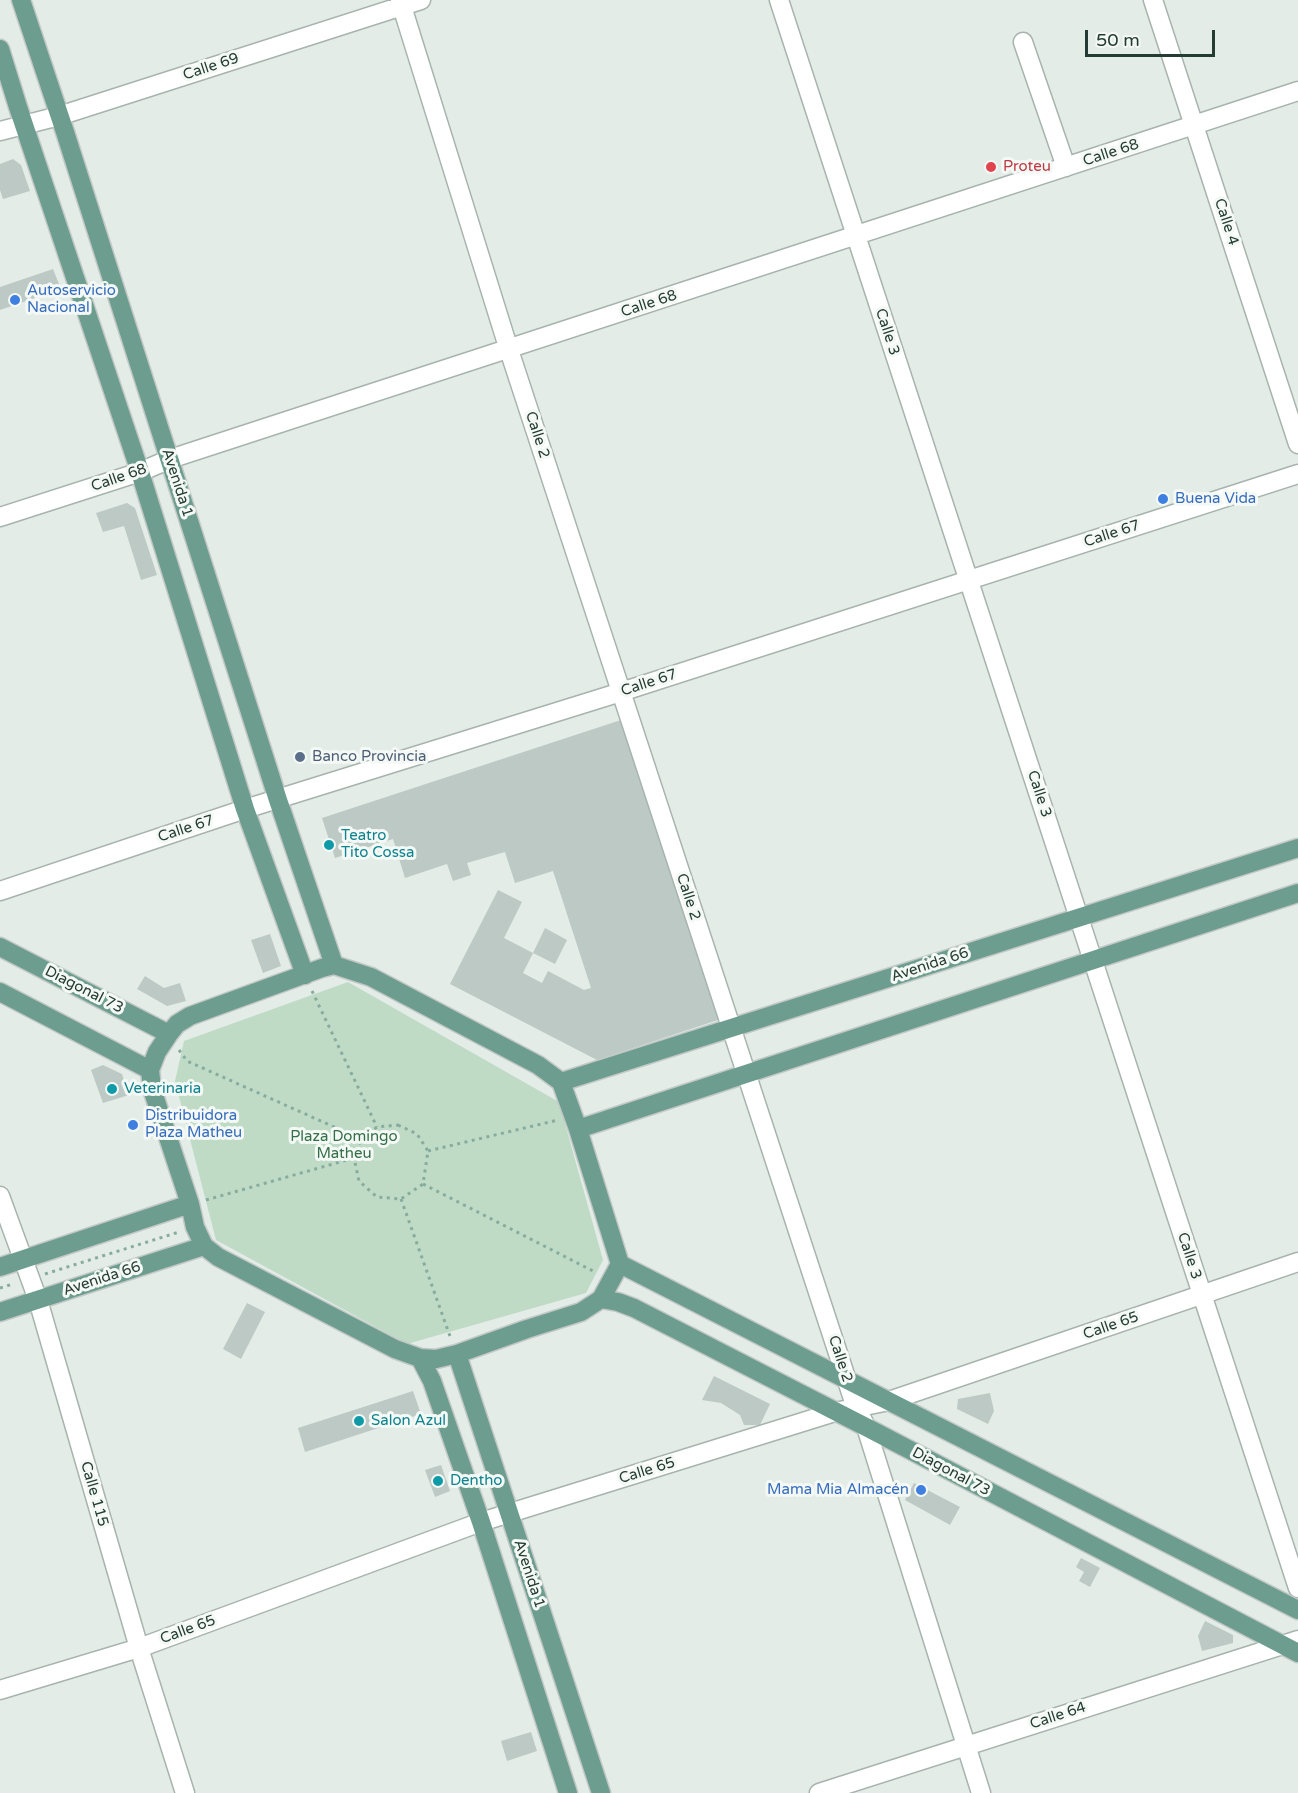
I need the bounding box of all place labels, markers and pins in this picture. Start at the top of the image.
place label: Proteu [1003,158,1051,176]
marker: Proteu [984,160,998,174]
place label: Autoservicio Nacional [27,282,116,317]
marker: Autoservicio Nacional [8,293,22,307]
place label: Buena Vida [1175,490,1256,508]
marker: Buena Vida [1156,492,1170,506]
place label: Banco Provincia [312,748,426,766]
marker: Banco Provincia [293,750,307,764]
place label: Teatro Tito Cossa [341,827,414,862]
marker: Teatro Tito Cossa [322,838,336,852]
place label: Veterinaria [124,1080,201,1098]
marker: Veterinaria [105,1082,119,1096]
place label: Distribuidora Plaza Matheu [145,1107,242,1142]
marker: Distribuidora Plaza Matheu [126,1118,140,1132]
place label: Salon Azul [371,1412,446,1430]
marker: Salon Azul [352,1414,366,1428]
place label: Dentho [450,1472,502,1490]
marker: Dentho [431,1474,445,1488]
place label: Mama Mia Almacén [767,1481,909,1499]
marker: Mama Mia Almacén [914,1483,928,1497]

